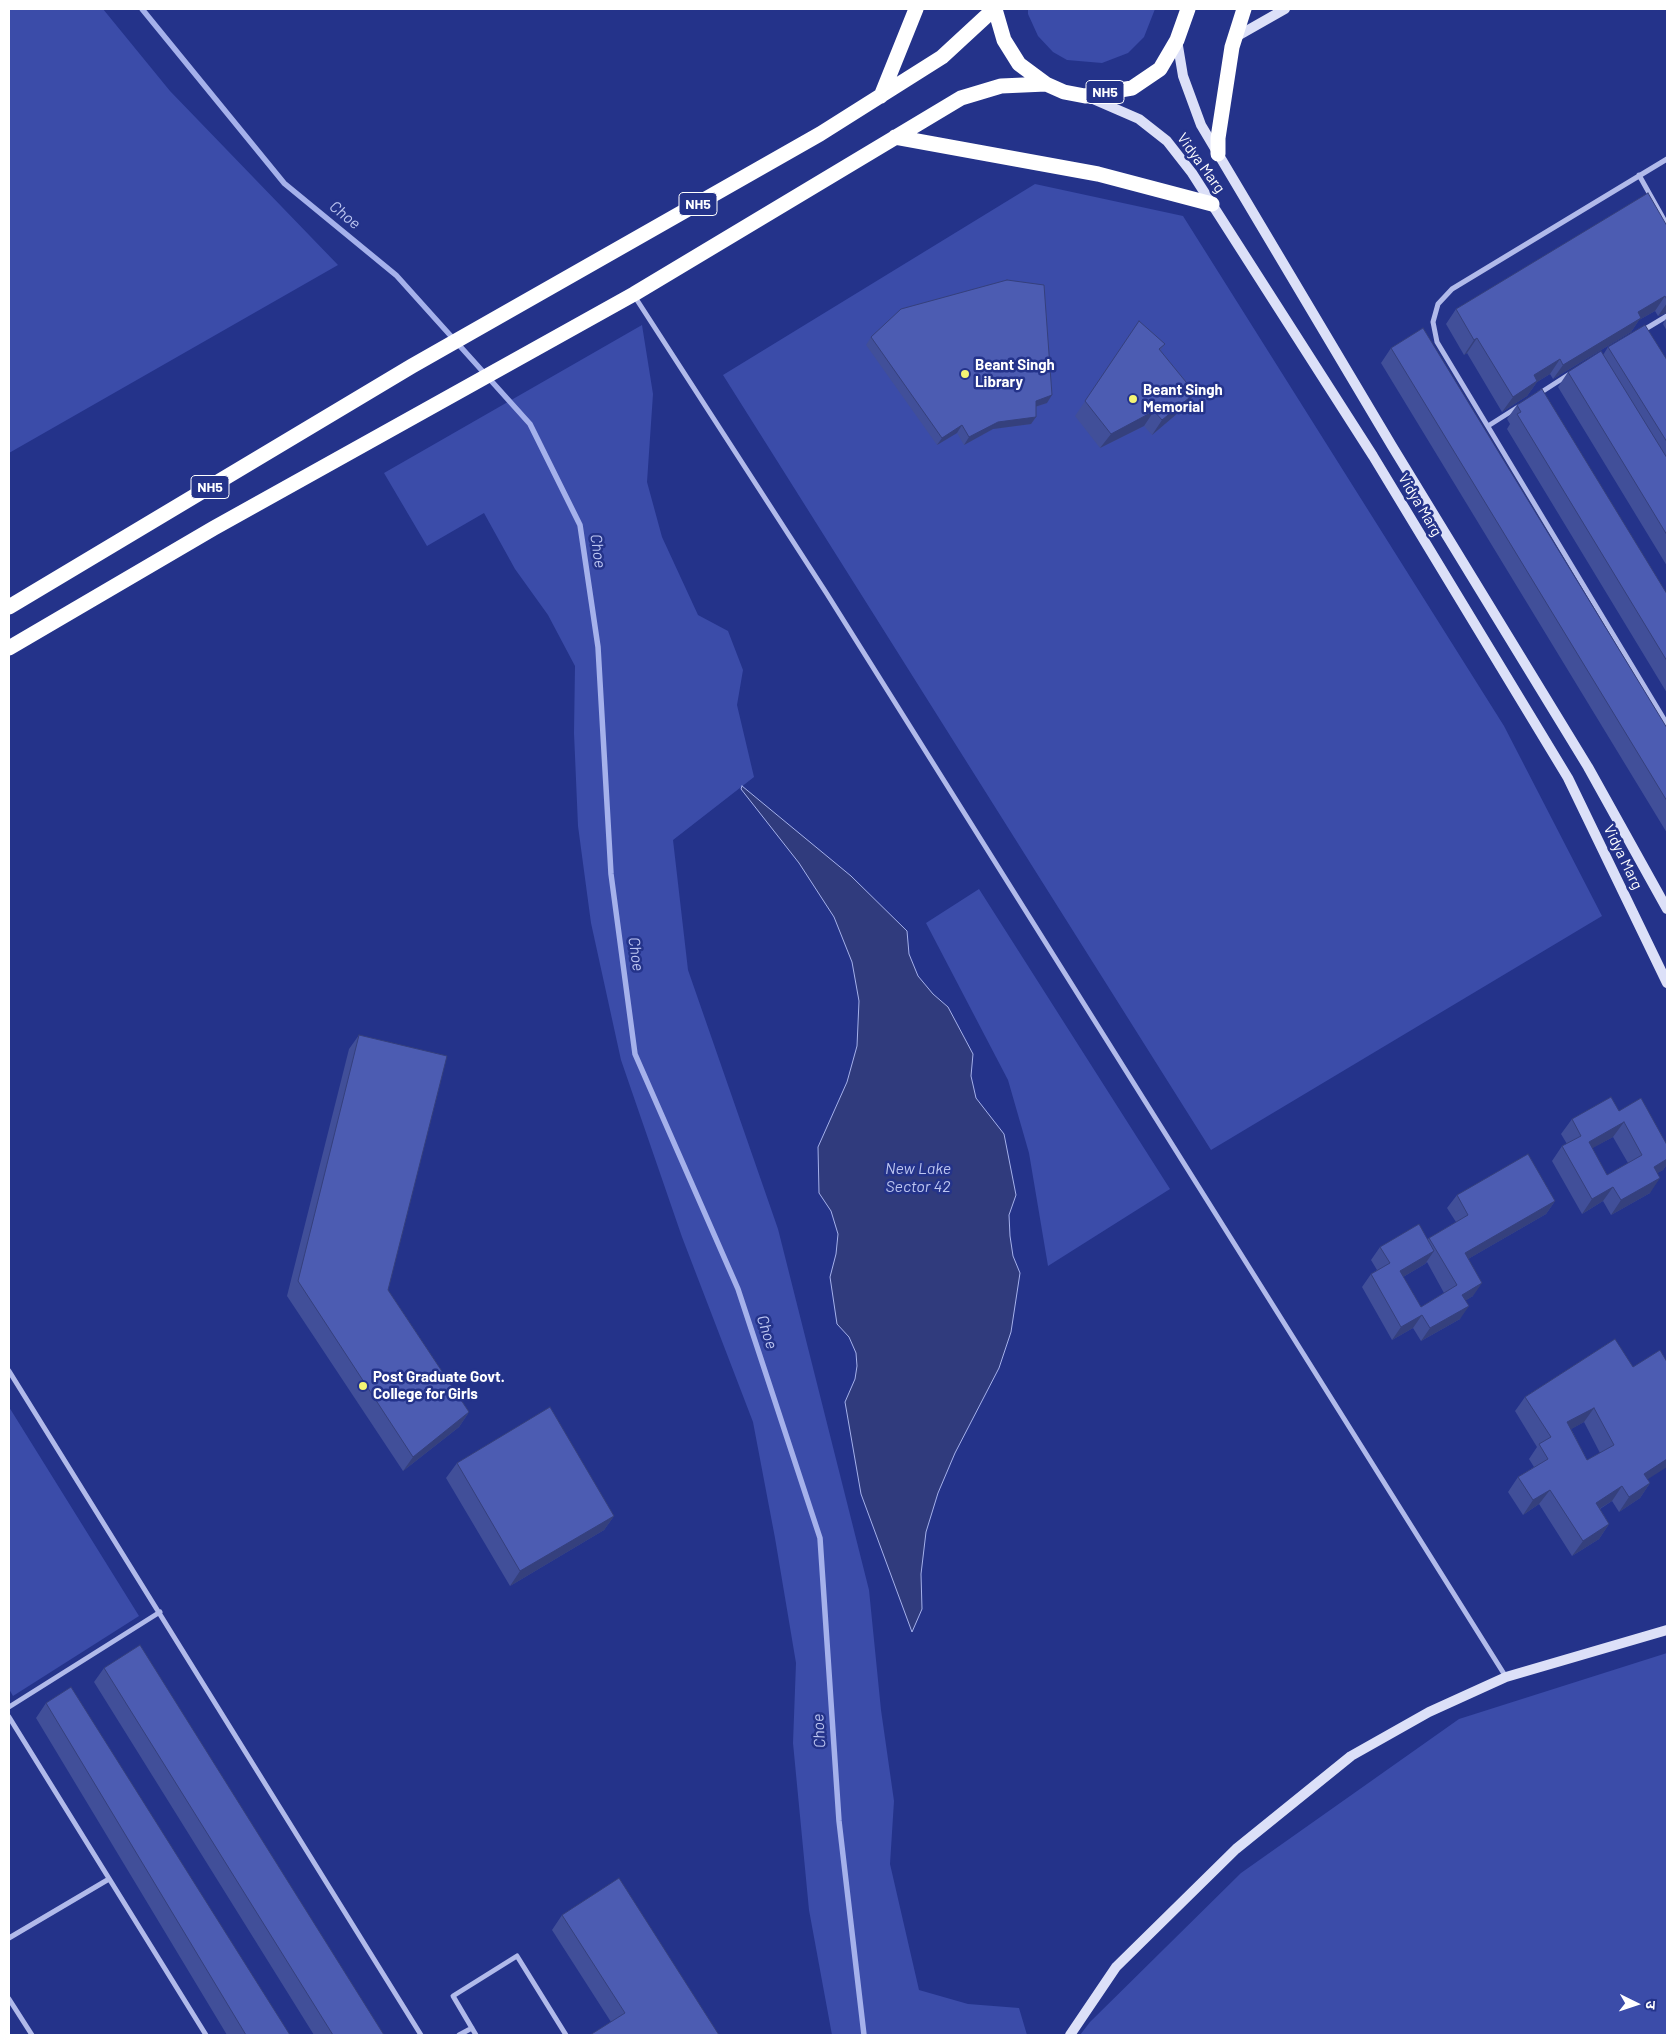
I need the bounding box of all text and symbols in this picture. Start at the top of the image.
road number: NH5 [1086,80,1124,104]
street label: Vidya Marg [1173,129,1229,197]
road number: NH5 [679,192,717,215]
water label: Choe [326,197,364,233]
place label: Beant Singh Library [975,356,1055,391]
marker: Beant Singh Library [959,368,971,380]
place label: Beant Singh Memorial [1143,381,1223,416]
marker: Beant Singh Memorial [1127,393,1139,405]
street label: Vidya Marg [1394,470,1446,540]
road number: NH5 [191,476,229,498]
water label: Choe [586,533,610,569]
street label: Vidya Marg [1600,822,1646,892]
water label: Choe [624,936,648,972]
water label: New Lake Sector 42 [885,1159,951,1197]
water label: Choe [753,1313,781,1351]
place label: Post Graduate Govt. College for Girls [373,1368,505,1403]
marker: Post Graduate Govt. College for Girls [357,1380,369,1392]
water label: Choe [808,1713,830,1749]
north arrow [1611,1979,1661,2029]
text: उ [1643,2000,1660,2010]

